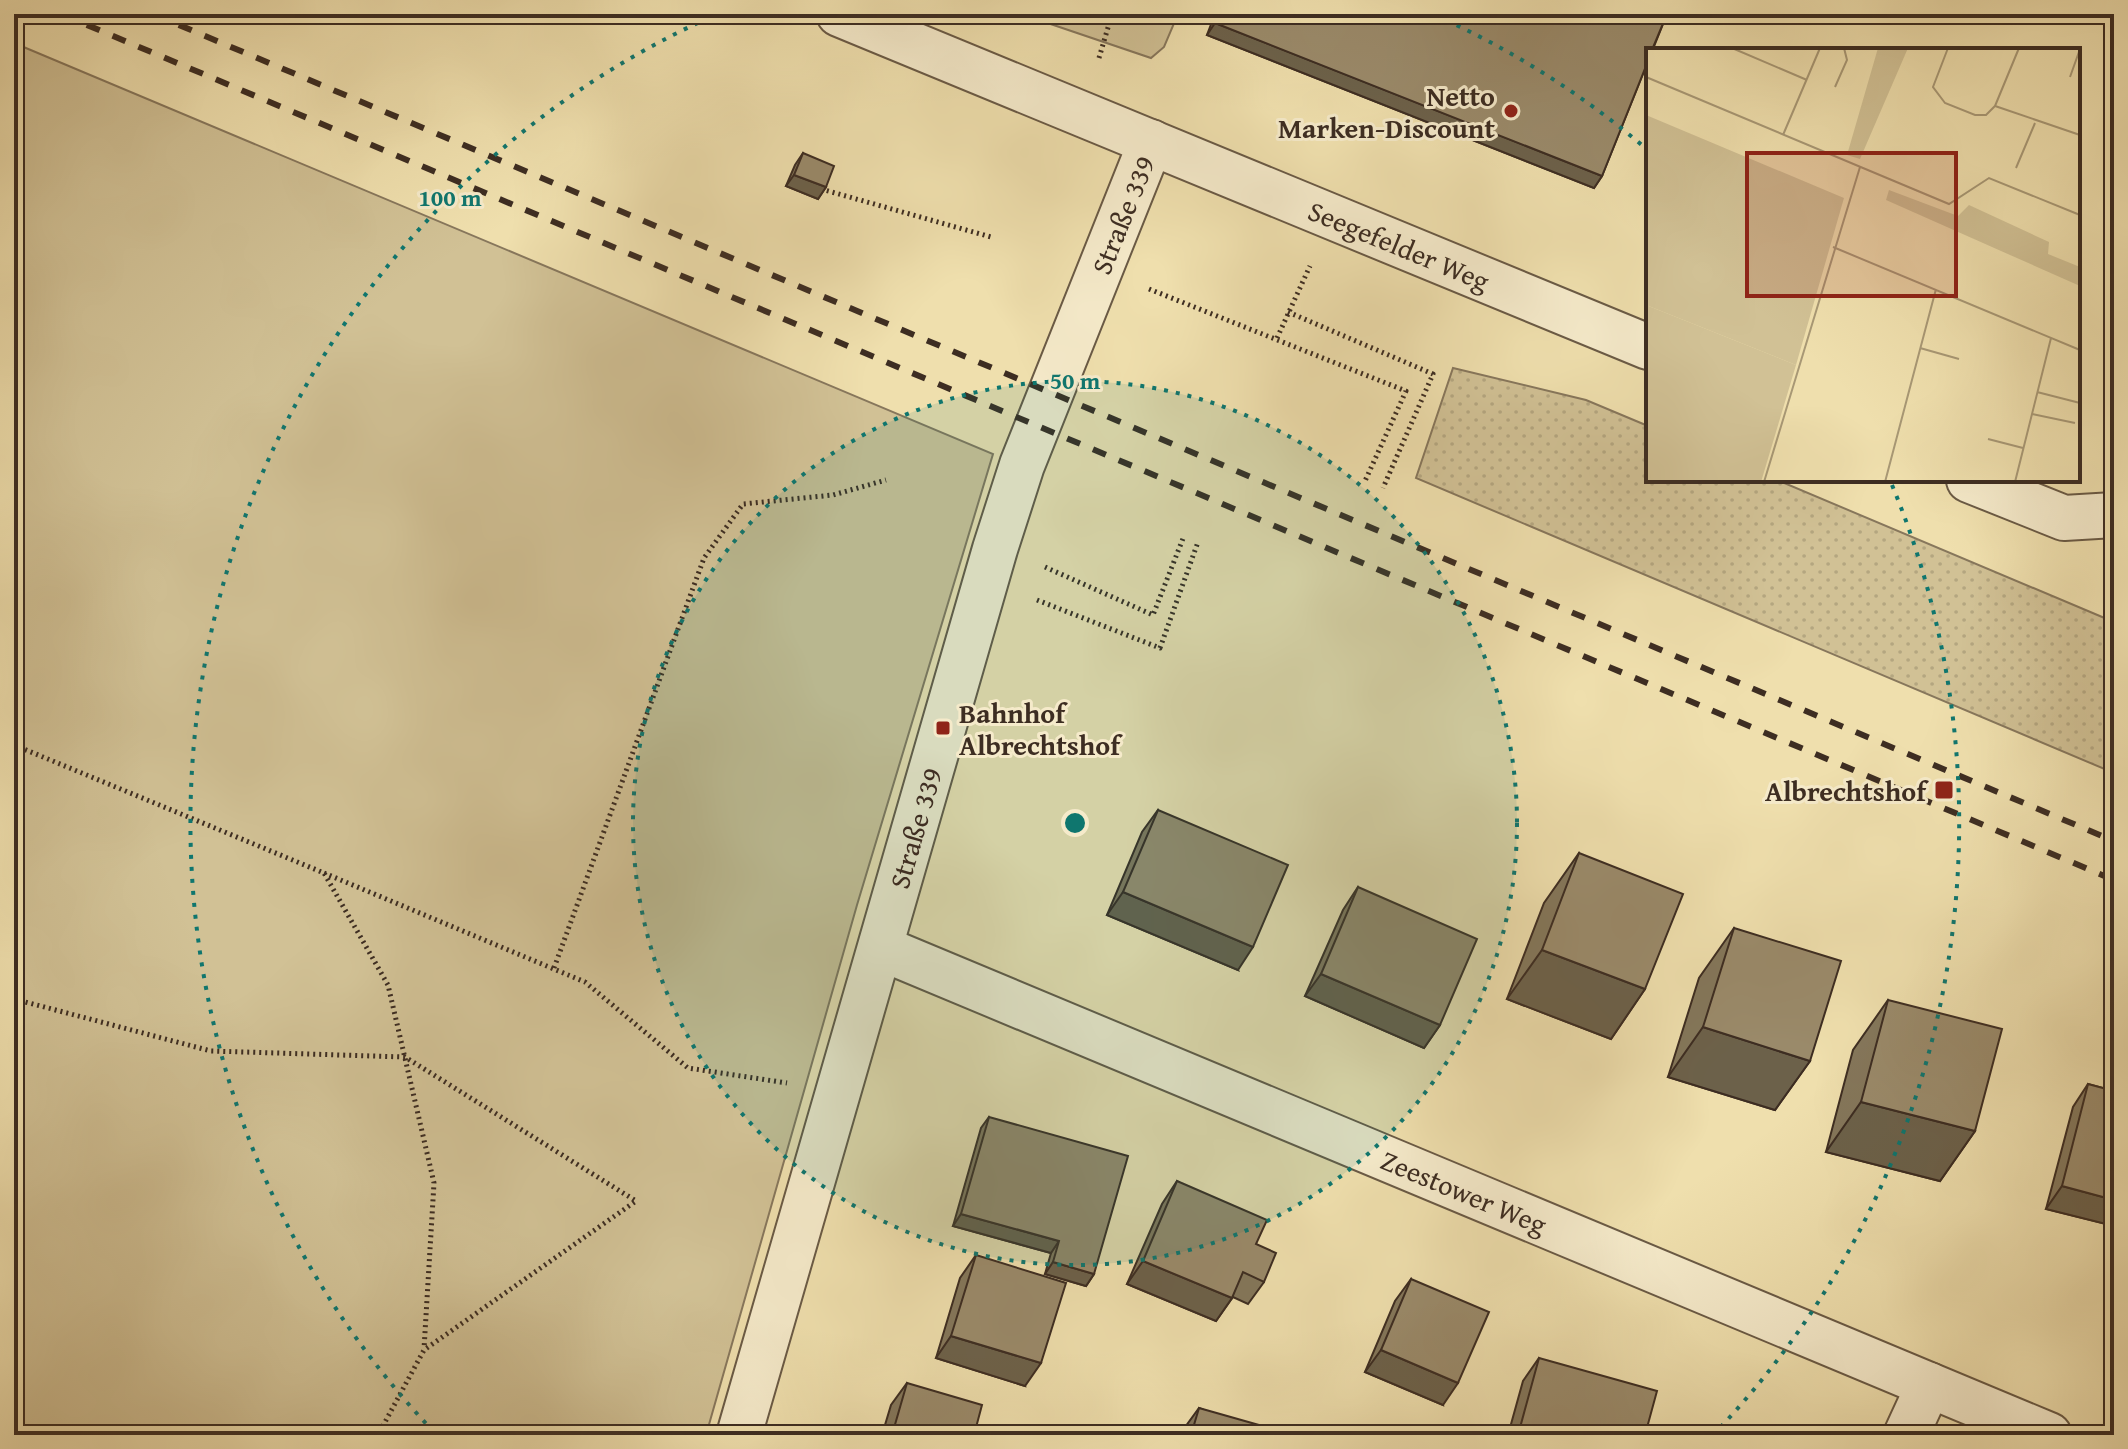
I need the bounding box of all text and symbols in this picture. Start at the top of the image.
inset map [1646,48,2080,482]
place label: Netto Marken-Discount [1278,75,1495,148]
marker: Netto Marken-Discount [1502,102,1520,120]
street label: Straße 339 [1080,149,1164,280]
text: 100 m [418,180,482,215]
street label: Seegefelder Weg [1303,189,1496,300]
text: 50 m [1050,363,1101,398]
place label: Bahnhof Albrechtshof [959,692,1123,765]
marker: Bahnhof Albrechtshof [934,719,952,737]
street label: Straße 339 [877,762,951,893]
place label: Albrechtshof [1765,770,1929,811]
marker: Albrechtshof [1933,779,1955,801]
centre of rings [1061,809,1089,837]
street label: Zeestower Weg [1375,1138,1554,1244]

